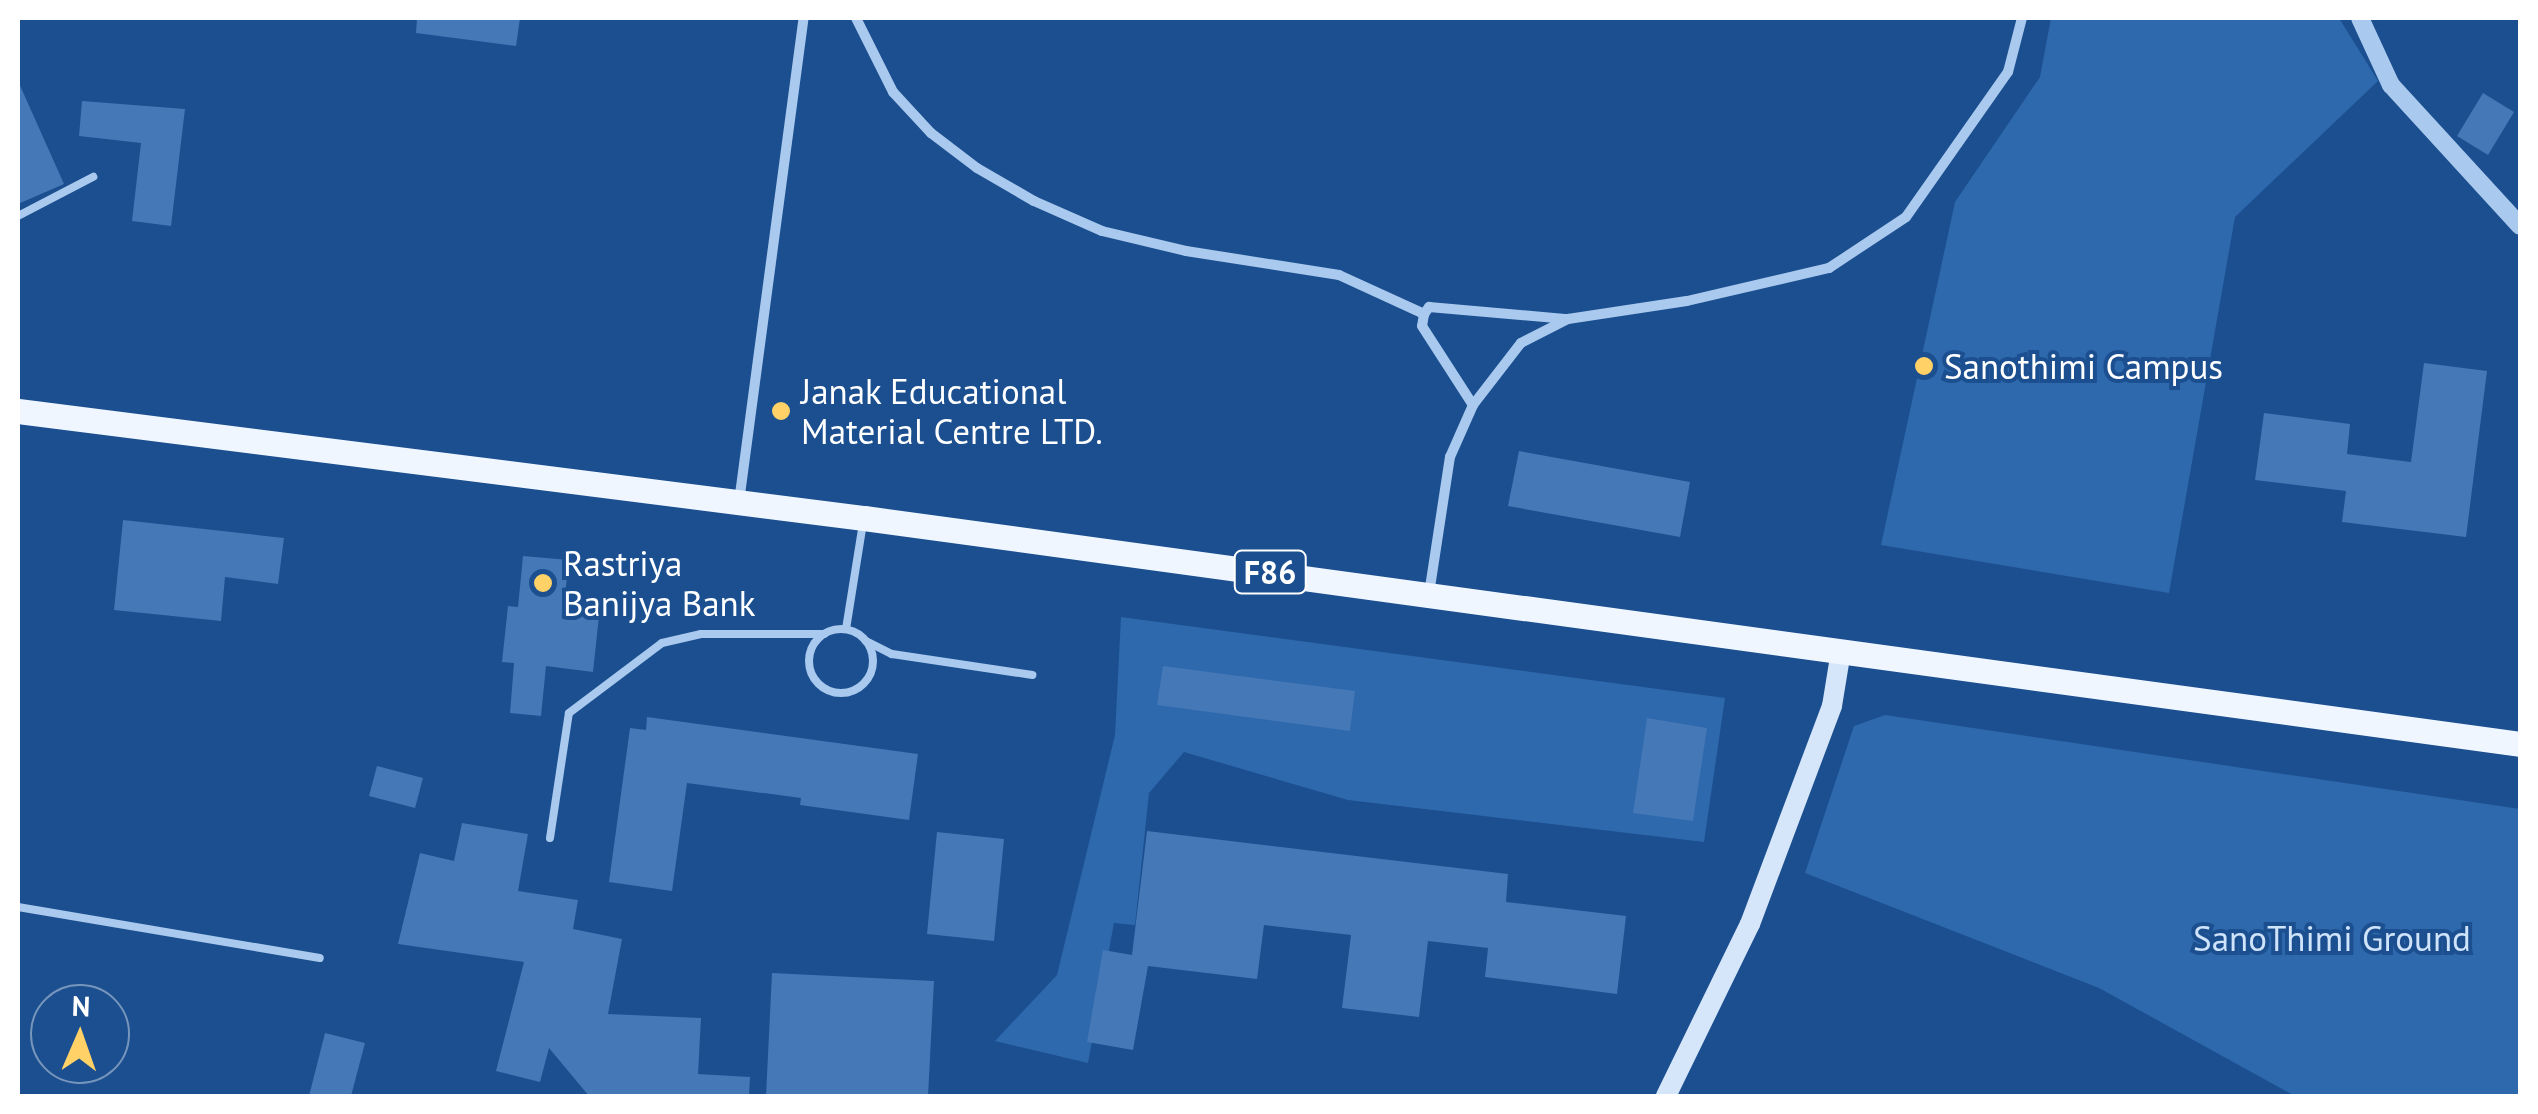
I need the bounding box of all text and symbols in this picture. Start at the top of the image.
place label: Sanothimi Campus [1944,345,2223,387]
marker: Sanothimi Campus [1913,355,1935,377]
place label: Janak Educational Material Centre LTD. [801,370,1103,452]
marker: Janak Educational Material Centre LTD. [770,400,792,422]
place label: Rastriya Banijya Bank [563,542,755,624]
road number: F86 [1232,545,1308,599]
marker: Rastriya Banijya Bank [532,572,554,594]
park label: SanoThimi Ground [2193,917,2471,959]
north arrow [30,984,130,1084]
text: N [71,987,91,1024]

